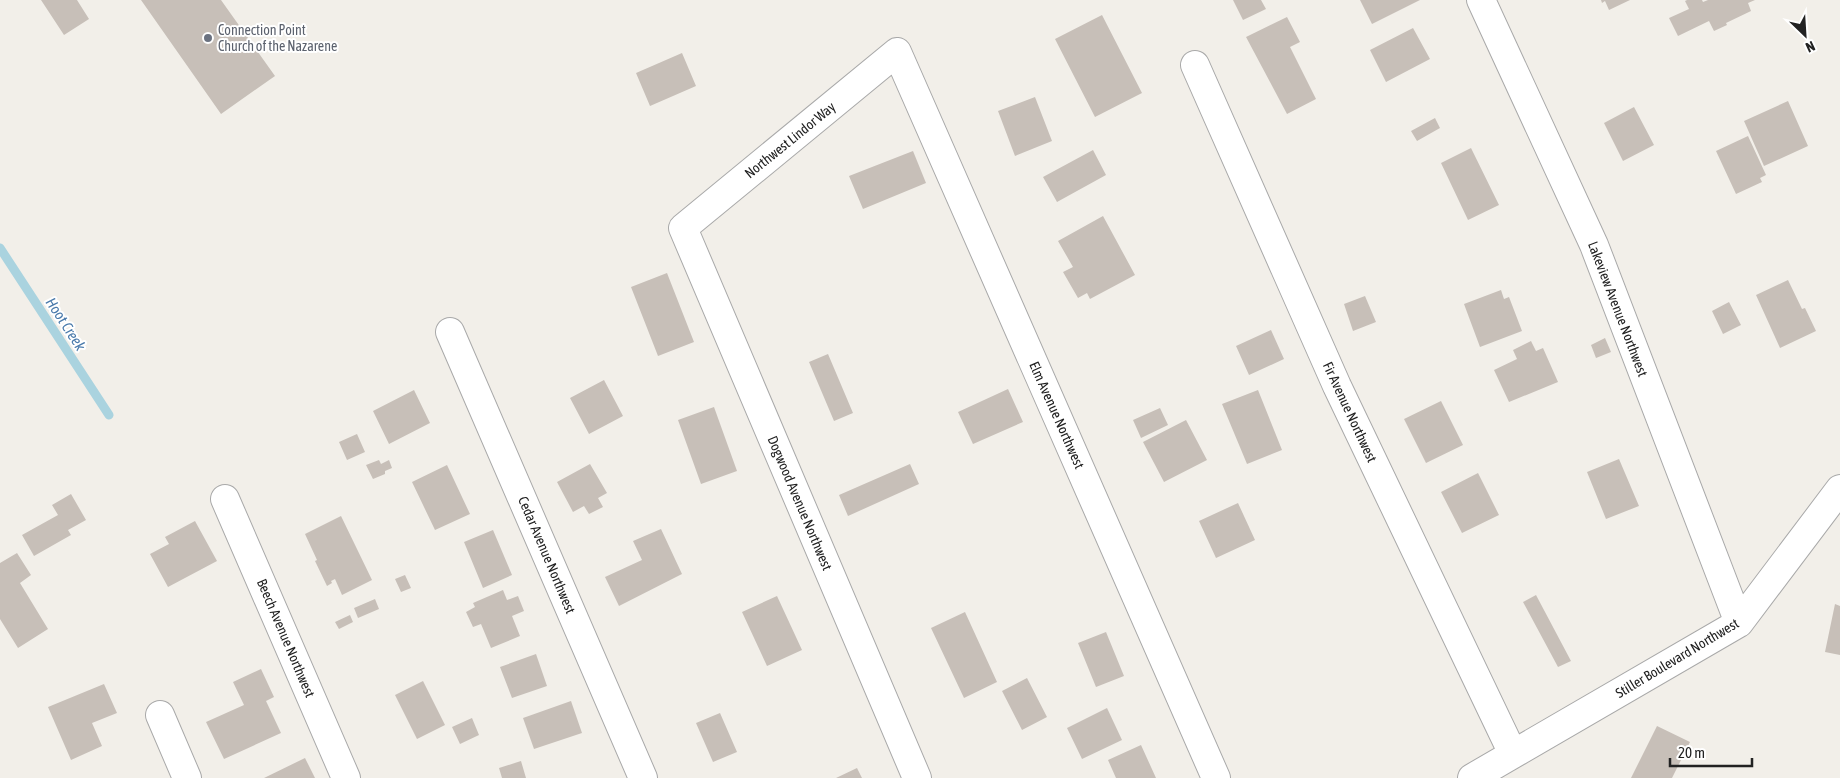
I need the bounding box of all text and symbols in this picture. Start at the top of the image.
north arrow [1780,10,1830,60]
place label: Connection Point Church of the Nazarene [218,22,337,54]
marker: Connection Point Church of the Nazarene [202,32,214,44]
text: N [1803,38,1818,56]
street label: Northwest Lindor Way [742,98,839,181]
street label: Lakeview Avenue Northwest [1585,239,1651,379]
water label: Hoot Creek [43,294,90,354]
street label: Elm Avenue Northwest [1026,359,1088,471]
street label: Fir Avenue Northwest [1320,359,1380,465]
street label: Dogwood Avenue Northwest [764,433,836,573]
street label: Cedar Avenue Northwest [515,494,579,616]
street label: Beech Avenue Northwest [254,576,318,700]
street label: Stiller Boulevard Northwest [1613,615,1741,701]
scale bar [1670,736,1752,768]
text: 20 m [1678,744,1705,761]

